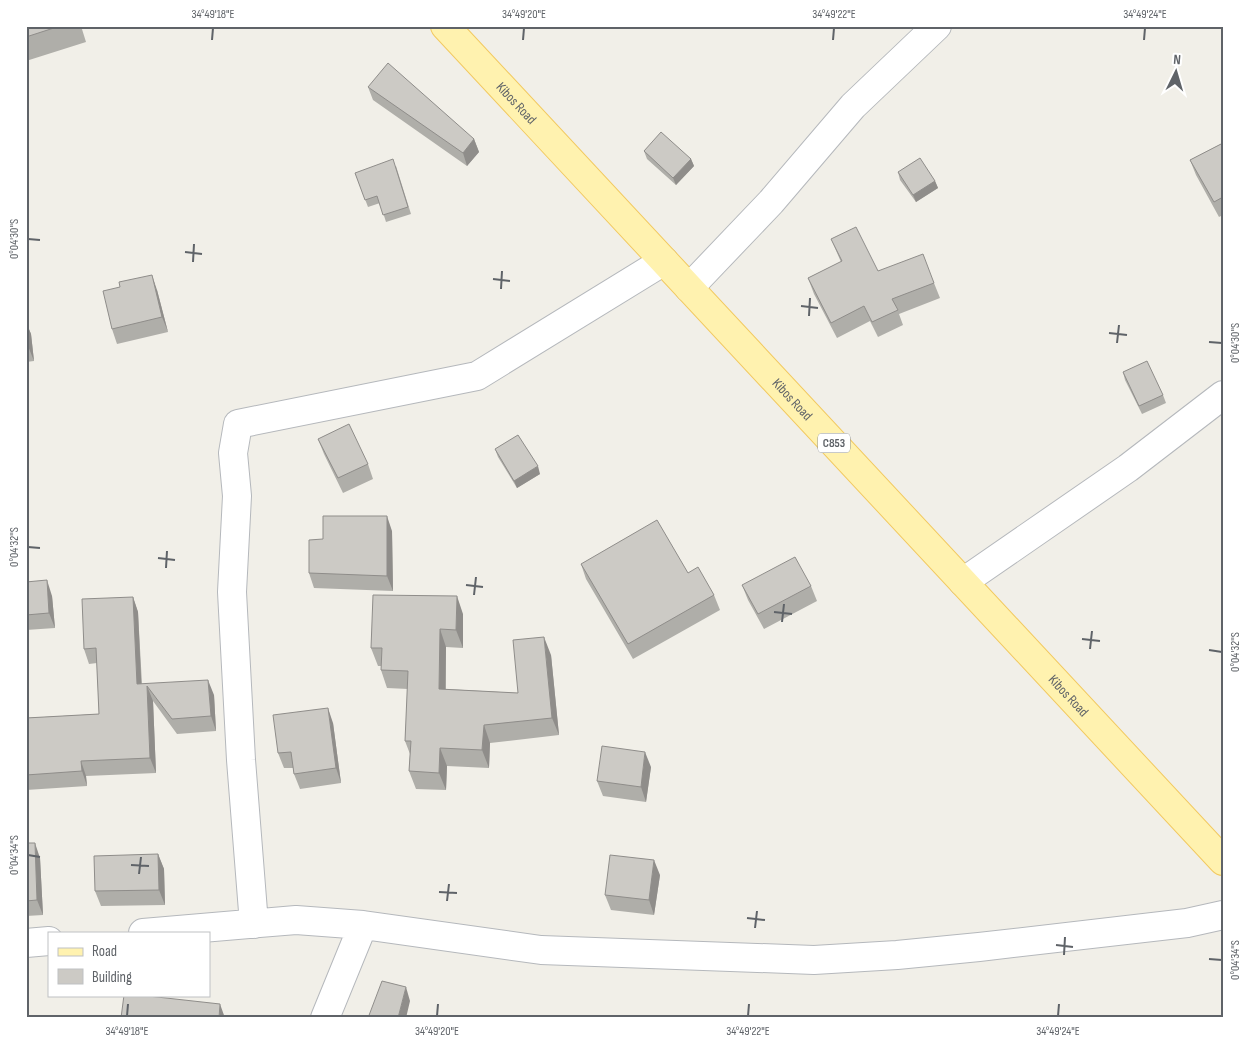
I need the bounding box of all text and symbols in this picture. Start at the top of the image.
text: 34°49'18"E [192,7,235,22]
text: 34°49'20"E [502,7,546,22]
text: 34°49'22"E [812,7,856,22]
text: 34°49'24"E [1123,7,1167,22]
north arrow [1152,48,1202,98]
text: N [1173,51,1182,68]
street label: Kibos Road [493,78,540,127]
text: 0°04'30"S [7,219,22,259]
text: 0°04'30"S [1228,323,1243,363]
street label: Kibos Road [769,375,816,424]
road number: C853 [818,433,850,452]
text: 0°04'32"S [7,527,22,567]
text: 0°04'32"S [1228,632,1243,672]
street label: Kibos Road [1045,671,1093,720]
text: 0°04'34"S [7,835,22,875]
legend [48,932,210,996]
text: 0°04'34"S [1228,940,1243,980]
text: Road [92,942,117,961]
text: Building [92,968,132,987]
text: 34°49'18"E [106,1024,149,1039]
text: 34°49'20"E [415,1024,459,1039]
text: 34°49'22"E [726,1024,770,1039]
text: 34°49'24"E [1036,1024,1080,1039]

